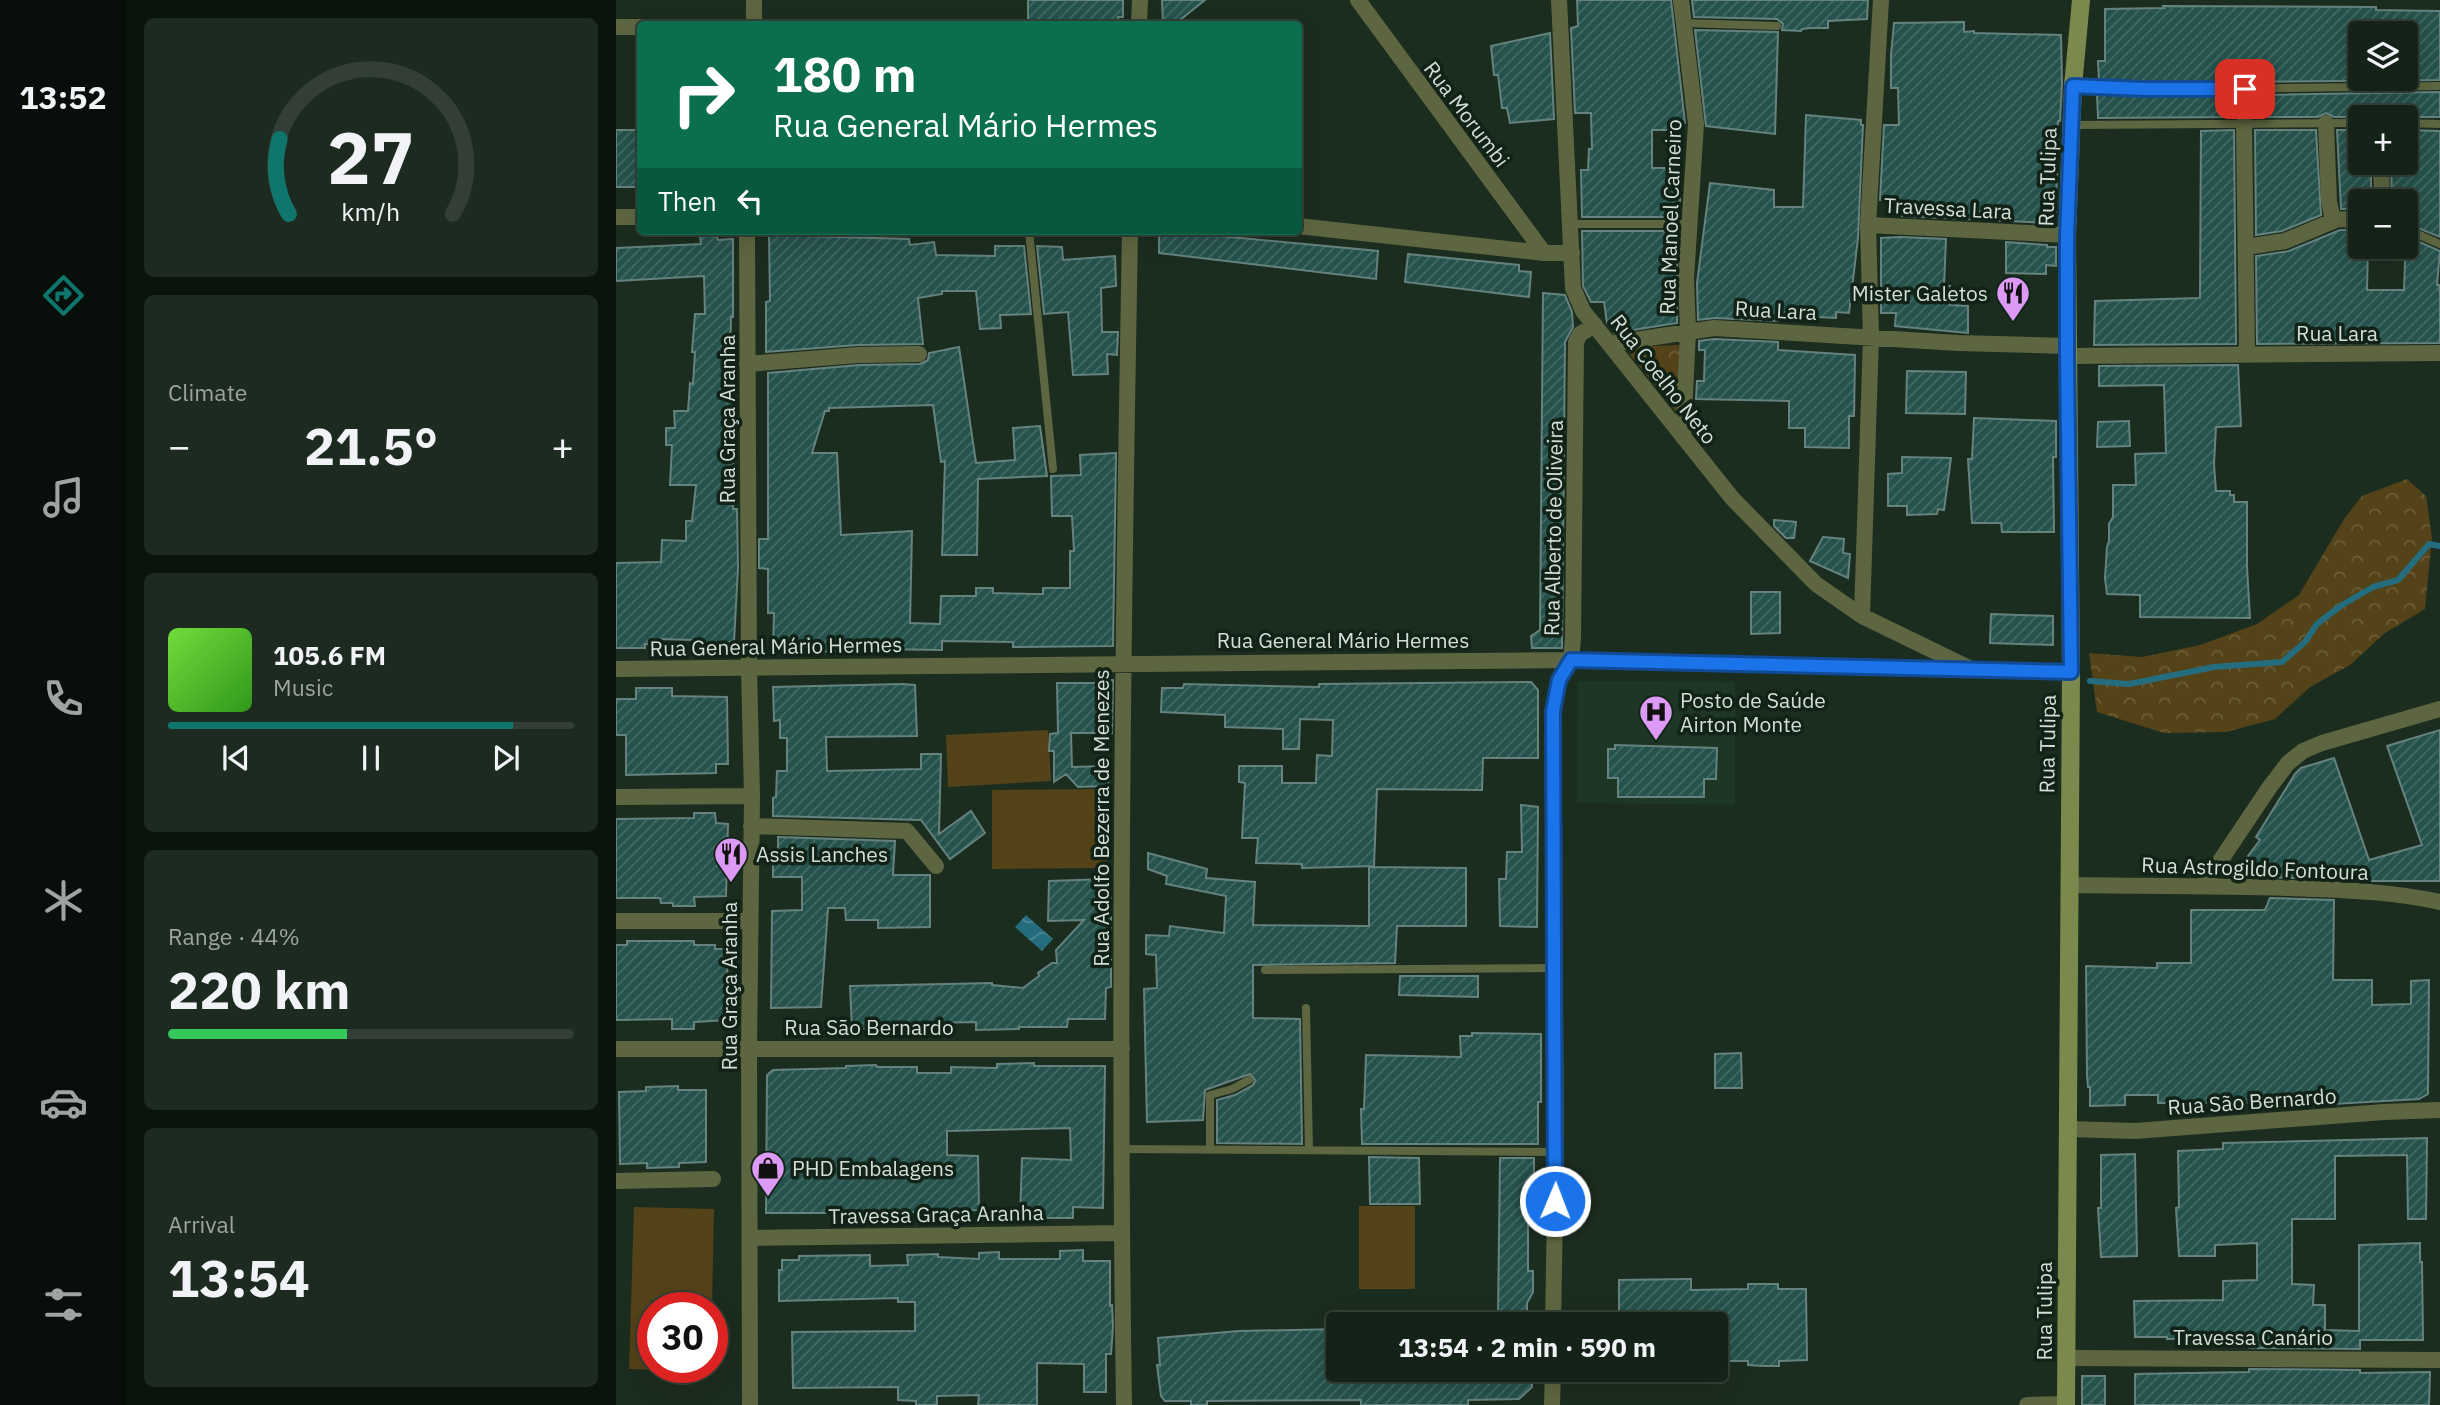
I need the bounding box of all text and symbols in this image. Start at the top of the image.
map controls [2348,21,2418,259]
button: layers [2348,21,2418,91]
text: 180 m [773,42,917,105]
icon: right [658,49,749,140]
street label: Rua Morumbi [1418,55,1516,173]
pin [2215,59,2275,119]
icon: arrive [2226,70,2264,108]
text: 13:52 [19,76,107,118]
text: Rua General Mário Hermes [773,104,1158,146]
button: + [2348,105,2418,175]
text: 27 [327,109,415,204]
street label: Rua Manoel Carneiro [1653,119,1687,315]
street label: Rua Tulipa [2031,127,2063,227]
icon: left [731,182,769,220]
text: Then [658,184,717,218]
button: − [2348,189,2418,259]
street label: Travessa Lara [1883,191,2013,225]
text: km/h [342,195,400,228]
icon: directions [39,271,88,320]
restaurant icon: Mister Galetos [1994,274,2032,323]
place label: Mister Galetos [1852,279,1988,307]
street label: Rua Lara [1734,294,1818,326]
street label: Rua Coelho Neto [1604,308,1724,450]
street label: Rua Lara [2296,319,2378,347]
street label: Rua Graça Aranha [713,334,741,504]
text: Climate [168,377,247,407]
text: 21.5° [304,412,438,479]
street label: Rua Alberto de Oliveira [1537,420,1569,636]
text: − [168,421,191,470]
text: + [551,421,574,470]
icon: music [39,473,88,522]
street label: Rua General Mário Hermes [1217,626,1469,654]
street label: Rua General Mário Hermes [649,630,903,662]
text: 105.6 FM [273,638,386,672]
street label: Rua Adolfo Bezerra de Menezes [1087,669,1115,967]
text: Music [273,672,333,702]
icon: phone [39,674,88,723]
place label: Posto de Saúde Airton Monte [1680,686,1826,738]
hospital icon: Posto de Saúde Airton Monte [1637,693,1675,742]
street label: Rua Tulipa [2032,694,2062,794]
icon: previous [217,739,255,777]
icon: pause [352,739,390,777]
icon: next [487,739,525,777]
restaurant icon: Assis Lanches [712,835,750,884]
place label: Assis Lanches [756,840,888,868]
street label: Rua Astrogildo Fontoura [2141,850,2369,886]
icon: climate [39,876,88,925]
street label: Rua Graça Aranha [715,901,743,1071]
text: Range · 44% [168,921,300,951]
text: 220 km [168,956,350,1023]
street label: Rua São Bernardo [784,1013,954,1041]
icon: car [39,1078,88,1127]
street label: Rua São Bernardo [2167,1081,2337,1121]
shop icon: PHD Embalagens [749,1149,787,1198]
place label: PHD Embalagens [792,1154,954,1182]
position arrow [1518,1164,1592,1238]
street label: Travessa Graça Aranha [828,1198,1044,1230]
text: Arrival [168,1209,235,1239]
text: 13:54 [168,1244,310,1311]
street label: Rua Tulipa [2030,1262,2058,1360]
icon: filters [39,1280,88,1329]
speed limit sign: 30 [637,1292,728,1383]
street label: Travessa Canário [2173,1323,2333,1351]
text: 13:54 · 2 min · 590 m [1398,1330,1656,1364]

